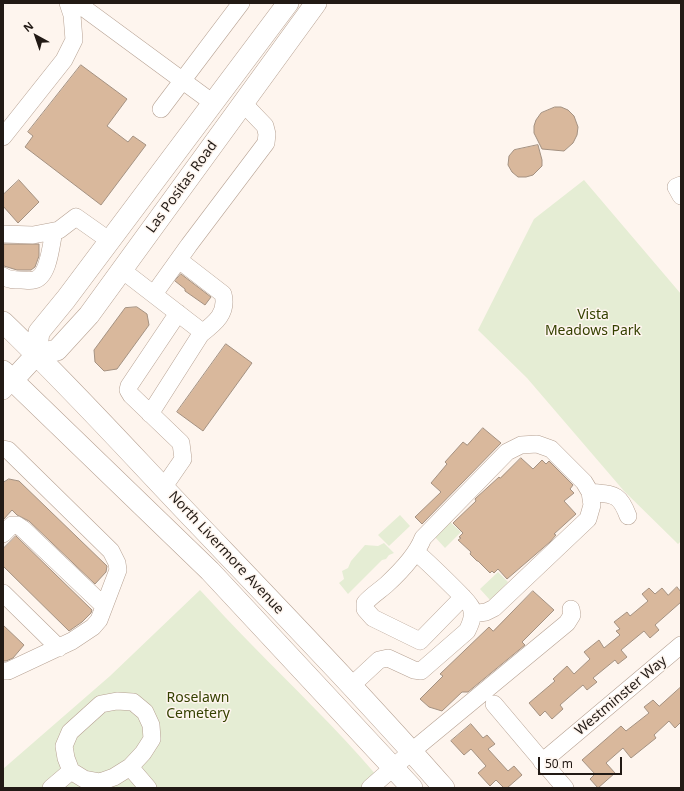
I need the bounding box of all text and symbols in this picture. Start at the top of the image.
north arrow [16,16,56,56]
text: N [20,18,36,35]
street label: Las Positas Road [143,138,221,236]
park label: Vista Meadows Park [545,307,641,340]
street label: North Livermore Avenue [165,488,287,618]
street label: Westminster Way [572,653,670,739]
park label: Roselawn Cemetery [166,690,230,722]
scale bar [540,749,624,775]
text: 50 m [545,755,573,772]

